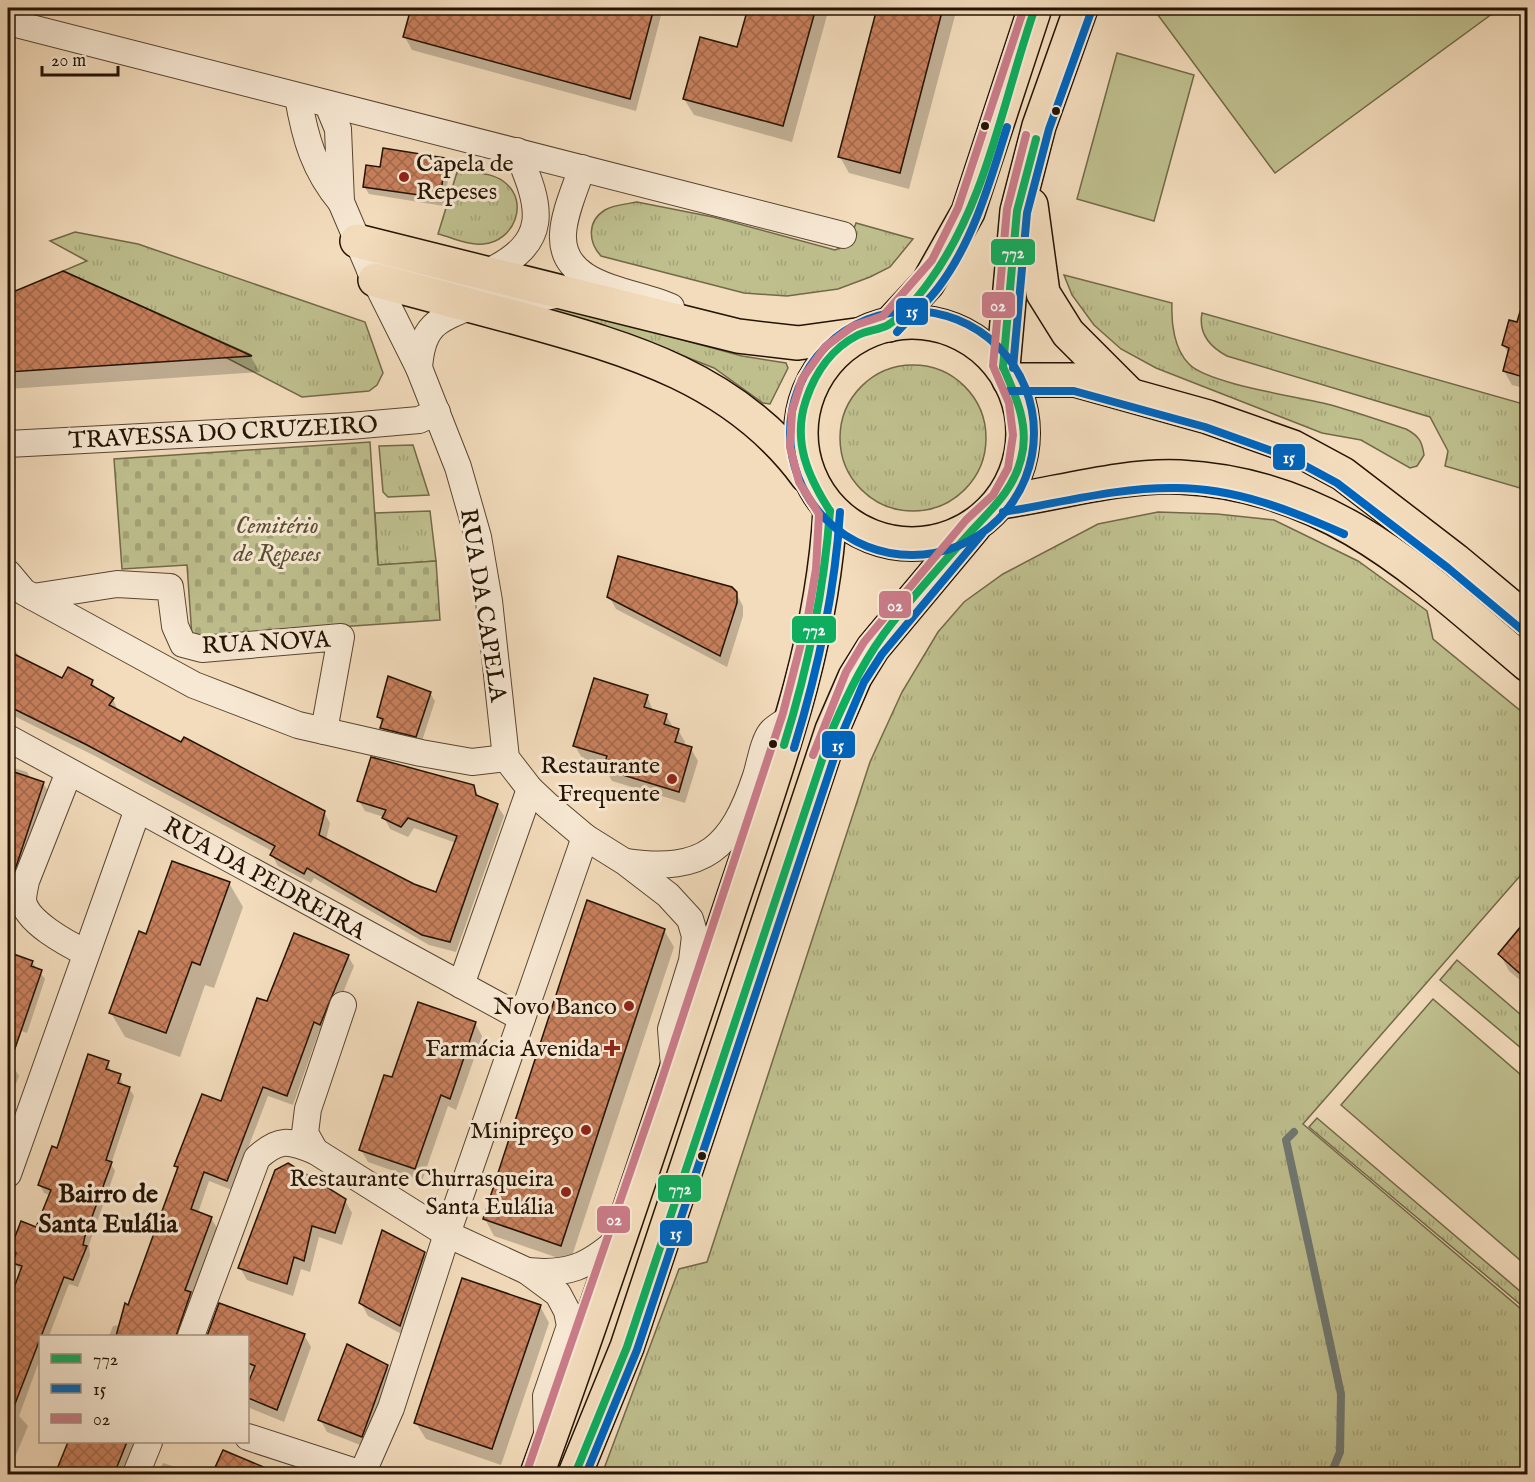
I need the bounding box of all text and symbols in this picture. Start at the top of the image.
scale bar [42,39,118,77]
text: 20 m [51,50,86,73]
unlabelled marker [1050,105,1062,117]
unlabelled marker [979,120,991,132]
place label: Capela de Repeses [416,149,514,208]
marker: Capela de Repeses [397,170,411,184]
line badge: 772 [990,238,1036,266]
text: 772 [1002,244,1025,264]
line badge: 02 [981,291,1016,319]
line badge: 15 [895,297,929,326]
text: 02 [990,297,1006,317]
text: 15 [906,303,918,323]
street label: TRAVESSA DO CRUZEIRO [68,410,379,457]
line badge: 15 [1272,443,1306,471]
text: 15 [1283,449,1295,469]
street label: RUA DA CAPELA [452,506,513,705]
park label: Cemitério de Repeses [232,511,322,570]
line badge: 02 [878,590,912,619]
text: 02 [887,597,903,617]
line badge: 772 [791,615,837,644]
text: 772 [803,621,826,641]
street label: RUA NOVA [201,625,332,662]
line badge: 15 [821,730,856,759]
text: 15 [832,737,844,757]
unlabelled marker [767,738,779,750]
place label: Restaurante Frequente [540,751,660,810]
marker: Restaurante Frequente [665,772,679,786]
street label: RUA DA PEDREIRA [157,811,372,948]
place label: Novo Banco [493,992,617,1023]
marker: Novo Banco [622,999,636,1013]
place label: Farmácia Avenida [425,1034,601,1065]
marker: Farmácia Avenida [605,1041,619,1055]
place label: Minipreço [470,1116,574,1147]
marker: Minipreço [579,1123,593,1137]
unlabelled marker [696,1150,708,1162]
place label: Restaurante Churrasqueira Santa Eulália [289,1164,555,1223]
line badge: 772 [657,1174,702,1203]
district label: Bairro de Santa Eulália [38,1178,178,1241]
text: 772 [669,1180,692,1200]
marker: Restaurante Churrasqueira Santa Eulália [559,1185,573,1199]
line badge: 02 [596,1205,631,1234]
text: 02 [606,1211,622,1231]
line badge: 15 [659,1219,693,1247]
text: 15 [670,1225,682,1245]
legend [39,1335,249,1443]
text: 772 [93,1349,118,1372]
text: 15 [93,1379,107,1402]
text: 02 [93,1409,110,1432]

